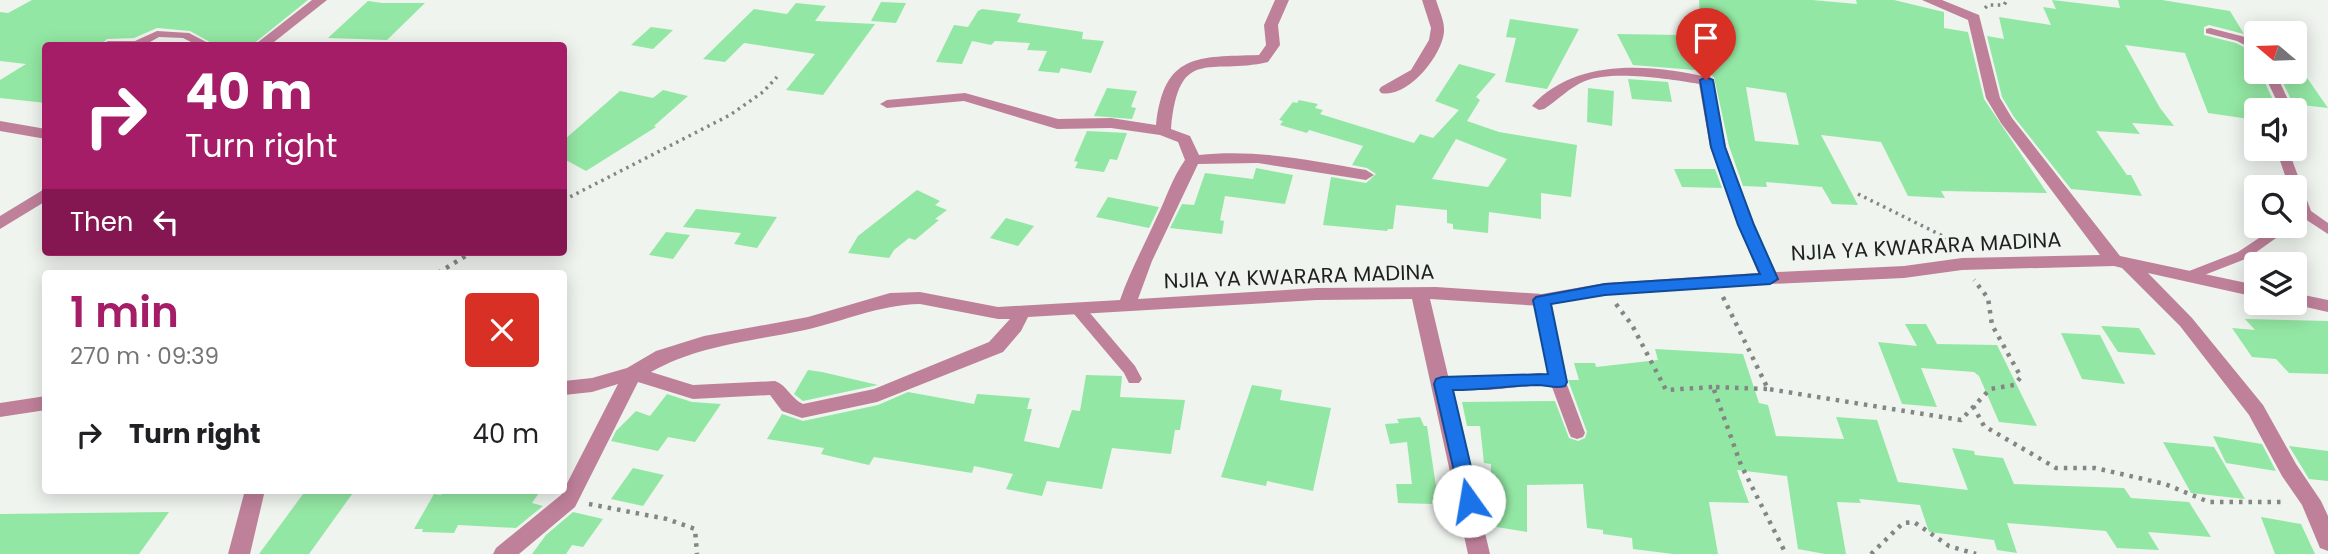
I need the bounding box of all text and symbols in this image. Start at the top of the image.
pin [1676,8,1736,80]
icon: arrive [1687,19,1725,57]
north arrow [2244,21,2306,84]
map controls [2244,21,2307,315]
text: 40 m [185,58,312,126]
icon: right [70,70,161,161]
button: sound [2244,98,2307,161]
text: Turn right [185,123,337,168]
button: search [2244,175,2307,238]
icon: left [147,203,185,241]
text: Then [70,204,133,240]
street label: NJIA YA KWARARA MADINA [1790,224,2062,268]
button: layers [2244,252,2307,315]
street label: NJIA YA KWARARA MADINA [1163,257,1435,295]
text: 1 min [70,283,179,342]
button: close [465,293,539,367]
text: 270 m · 09:39 [70,340,219,372]
icon: right [70,416,108,454]
text: Turn right [129,416,261,452]
text: 40 m [473,416,539,452]
position arrow [1432,464,1506,538]

